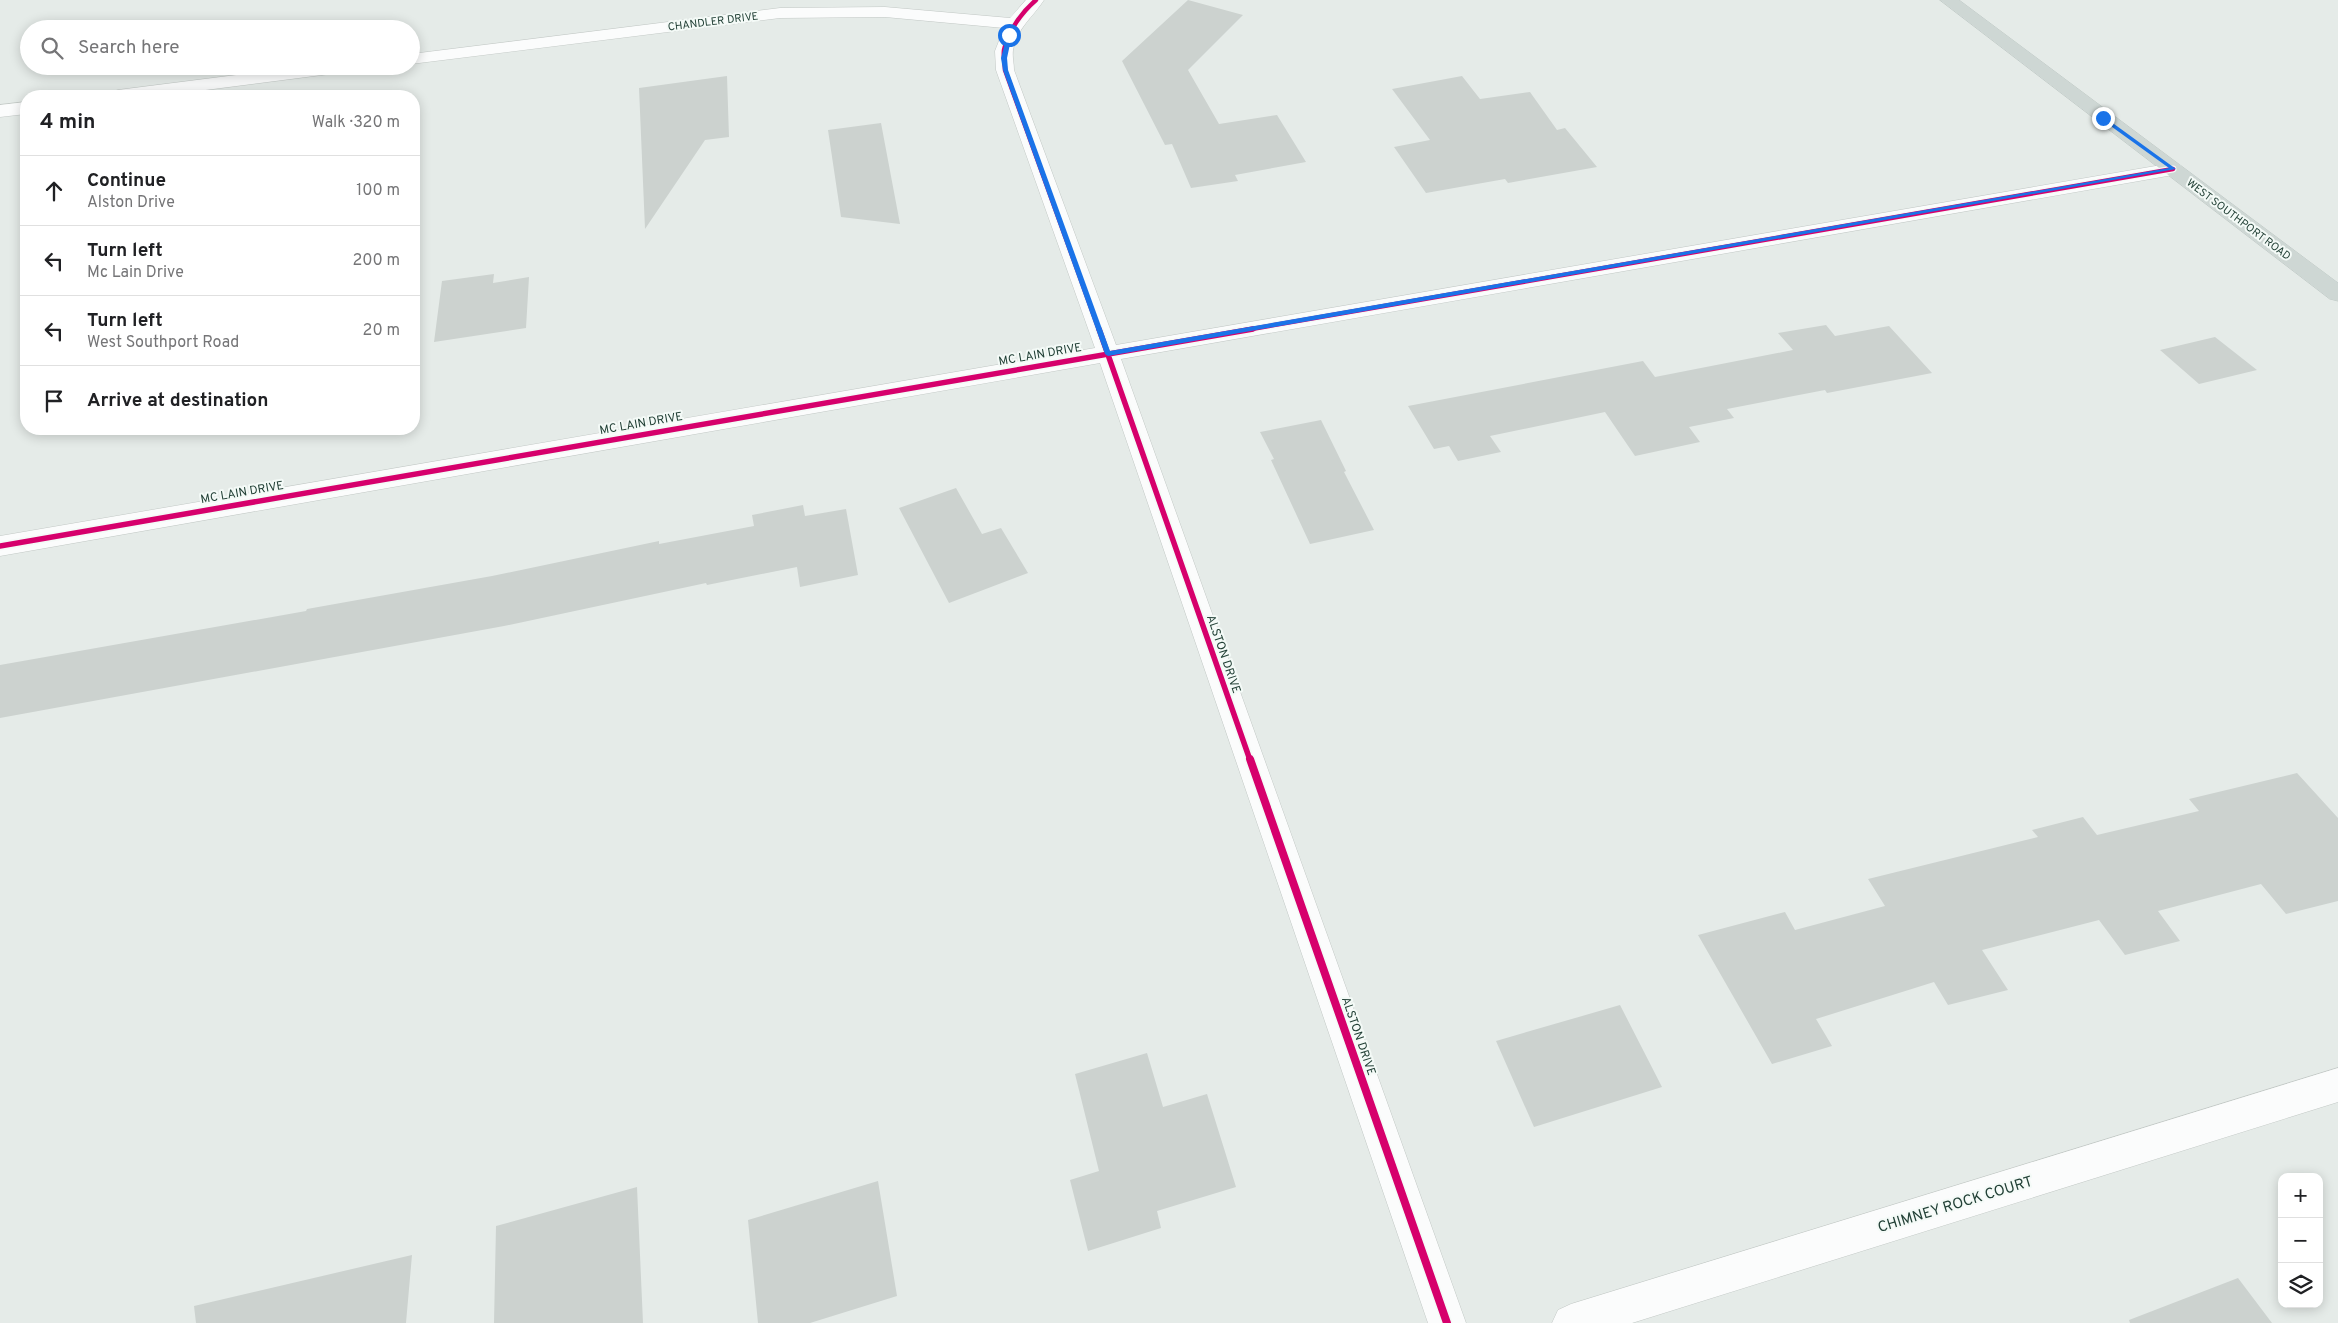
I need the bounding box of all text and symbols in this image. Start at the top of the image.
street label: CHANDLER DRIVE [667,10,759,34]
search box [20,20,420,75]
route start [998,24,1021,47]
icon: search [38,34,66,62]
text: Search here [78,36,180,60]
route end [2092,107,2115,130]
text: 4 min [40,109,96,136]
text: Walk · 320 m [312,113,400,133]
text: Continue [87,169,166,193]
street label: WEST SOUTHPORT ROAD [2183,176,2293,264]
icon: ahead [40,177,68,205]
text: 100 m [356,181,400,201]
text: Alston Drive [87,193,175,213]
text: Turn left [87,239,163,263]
icon: left [40,247,68,275]
text: 200 m [352,251,400,271]
text: Mc Lain Drive [87,263,184,283]
text: Turn left [87,309,163,333]
icon: left [40,317,68,345]
text: 20 m [363,321,400,341]
text: West Southport Road [87,333,239,353]
street label: MC LAIN DRIVE [997,340,1083,370]
icon: arrive [40,387,68,415]
text: Arrive at destination [87,389,268,413]
street label: MC LAIN DRIVE [598,409,684,439]
street label: MC LAIN DRIVE [199,478,285,508]
street label: ALSTON DRIVE [1202,613,1244,696]
street label: ALSTON DRIVE [1337,995,1379,1078]
street label: CHIMNEY ROCK COURT [1876,1173,2035,1238]
map controls [2278,1173,2323,1308]
button: + [2278,1173,2323,1218]
button: − [2278,1218,2323,1263]
button: layers [2278,1263,2323,1308]

